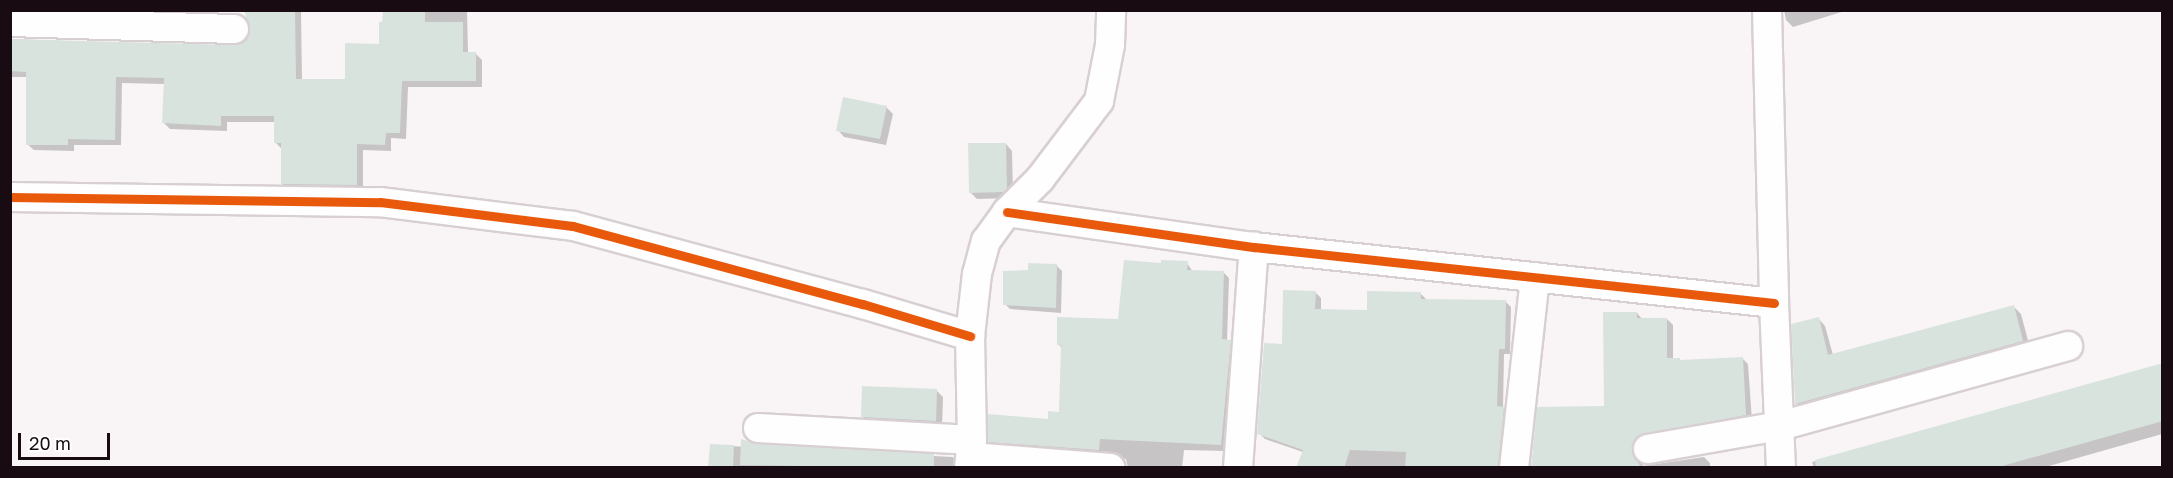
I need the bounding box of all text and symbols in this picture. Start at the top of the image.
scale bar [21,421,112,459]
text: 20 m [29,432,71,454]

